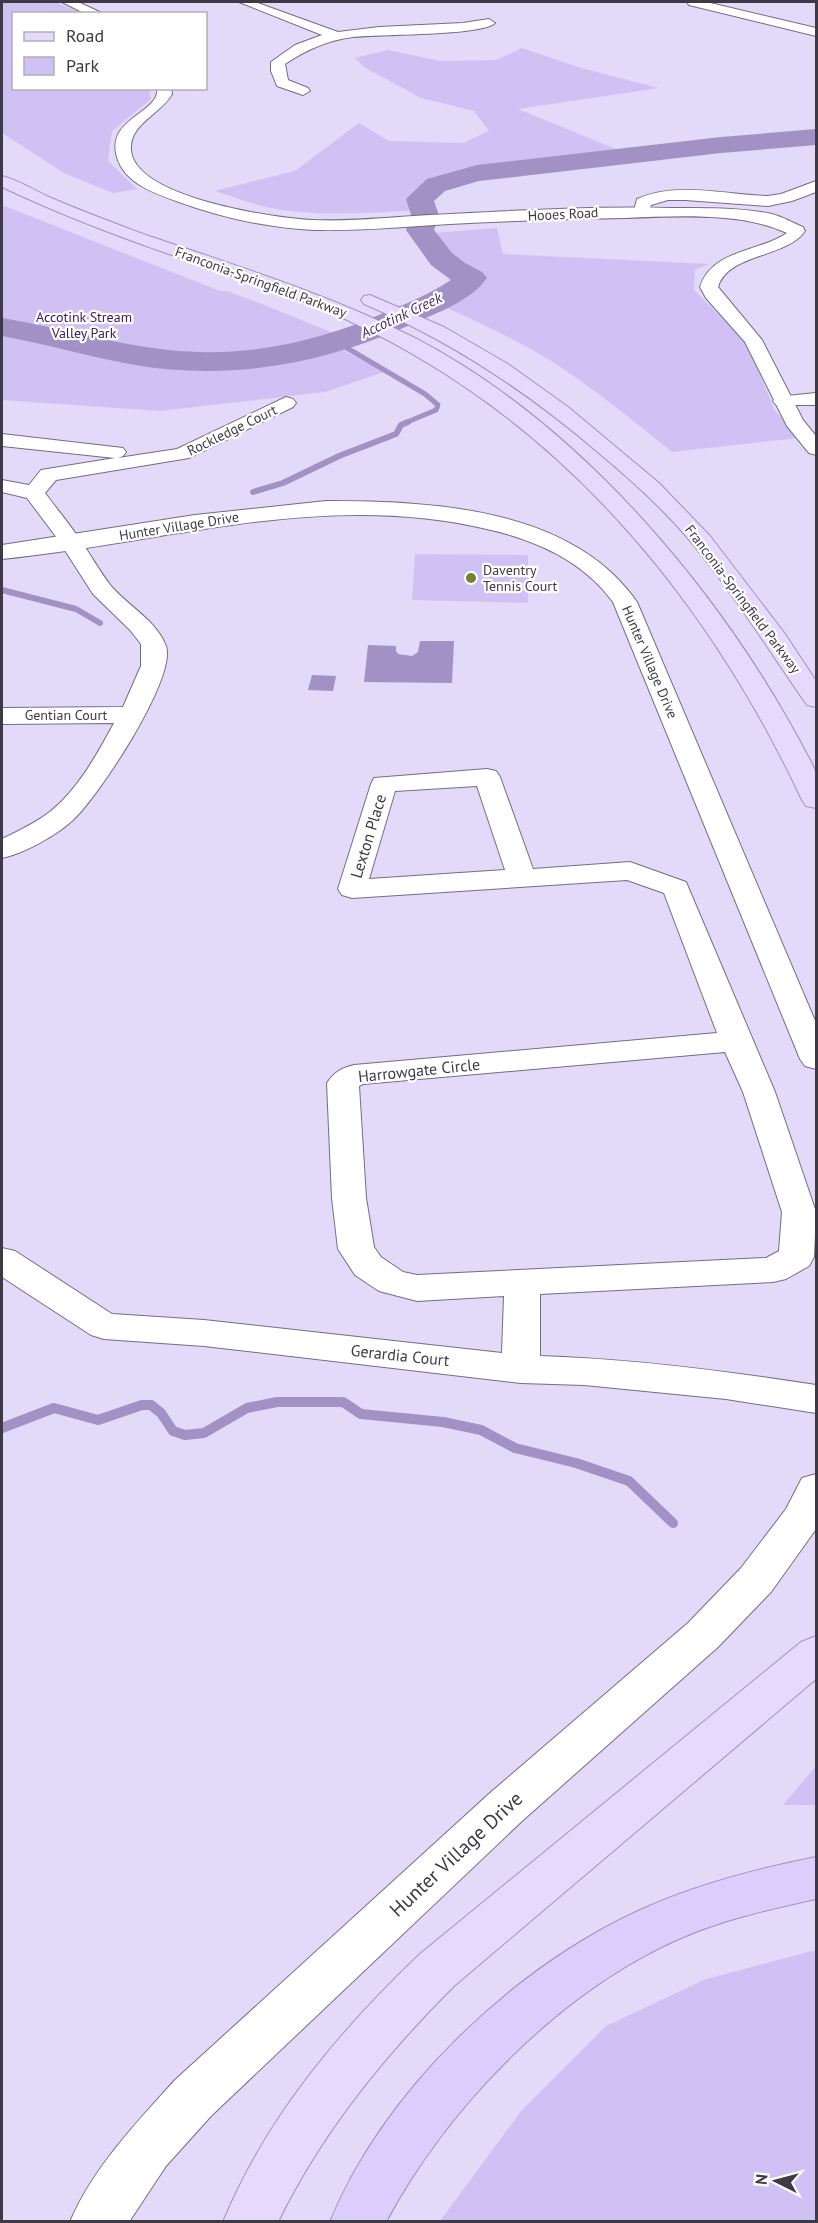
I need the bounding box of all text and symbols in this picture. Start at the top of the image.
legend [12,12,207,90]
text: Road [66,24,104,47]
text: Park [66,54,99,77]
street label: Hooes Road [527,203,599,225]
street label: Franconia-Springfield Parkway [173,242,350,322]
water label: Accotink Creek [356,287,446,343]
park label: Accotink Stream Valley Park [36,308,132,342]
street label: Rockledge Court [184,400,280,460]
street label: Hunter Village Drive [118,508,240,544]
street label: Franconia-Springfield Parkway [681,521,805,677]
place label: Daventry Tennis Court [483,561,558,595]
marker: Daventry Tennis Court [464,571,478,585]
street label: Hunter Village Drive [618,603,682,721]
street label: Gentian Court [25,706,108,724]
street label: Lexton Place [346,792,390,880]
street label: Harrowgate Circle [357,1054,481,1086]
street label: Gerardia Court [350,1340,451,1370]
street label: Hunter Village Drive [384,1786,528,1922]
north arrow [746,2151,806,2211]
text: N [751,2173,772,2186]

